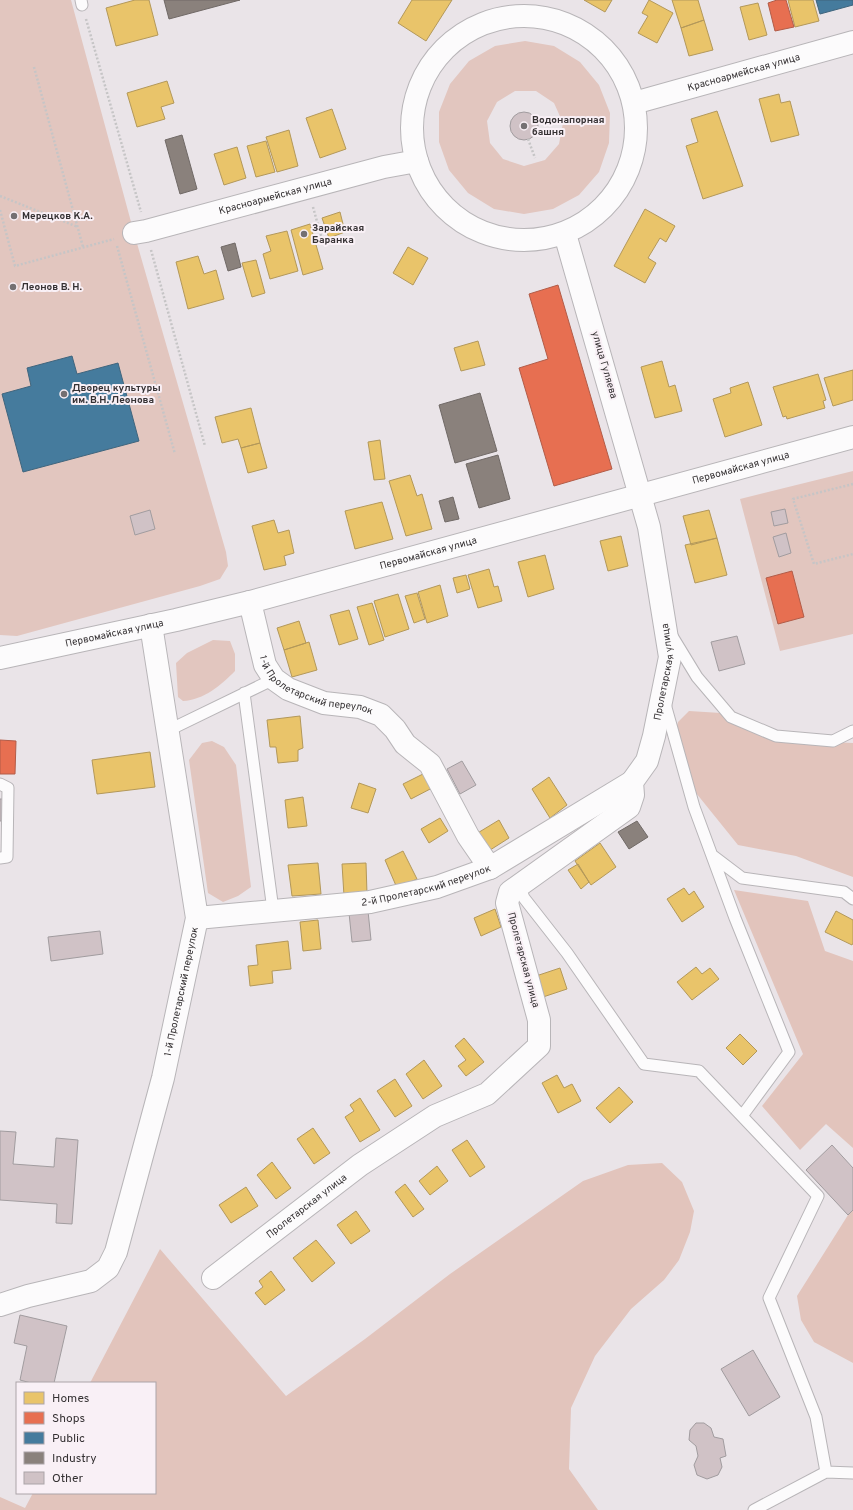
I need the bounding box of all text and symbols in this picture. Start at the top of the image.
street label: Красноармейская улица [686,51,802,94]
place label: Водонапорная башня [532,114,604,139]
marker: Водонапорная башня [519,121,529,131]
street label: Красноармейская улица [217,175,333,218]
place label: Мерецков К.А. [22,210,93,223]
marker: Мерецков К.А. [9,211,19,221]
place label: Зарайская Баранка [312,222,364,247]
marker: Зарайская Баранка [299,229,309,239]
place label: Леонов В. Н. [21,281,83,294]
marker: Леонов В. Н. [8,282,18,292]
street label: улица Гуляева [588,330,620,400]
place label: Дворец культуры им. В.Н. Леонова [72,382,161,407]
marker: Дворец культуры им. В.Н. Леонова [59,389,69,399]
street label: Первомайская улица [691,448,791,487]
street label: Первомайская улица [378,534,478,573]
street label: Первомайская улица [64,616,165,650]
street label: Пролетарская улица [651,622,677,721]
street label: 1-й Пролетарский переулок [256,654,375,718]
street label: 2-й Пролетарский переулок [361,862,493,909]
street label: Пролетарская улица [504,911,542,1009]
street label: 1-й Пролетарский переулок [161,925,201,1058]
street label: Пролетарская улица [264,1171,349,1241]
legend [16,1382,156,1494]
text: Homes [52,1391,89,1407]
text: Shops [52,1411,85,1427]
text: Public [52,1431,85,1447]
text: Industry [52,1451,97,1467]
text: Other [52,1471,84,1487]

